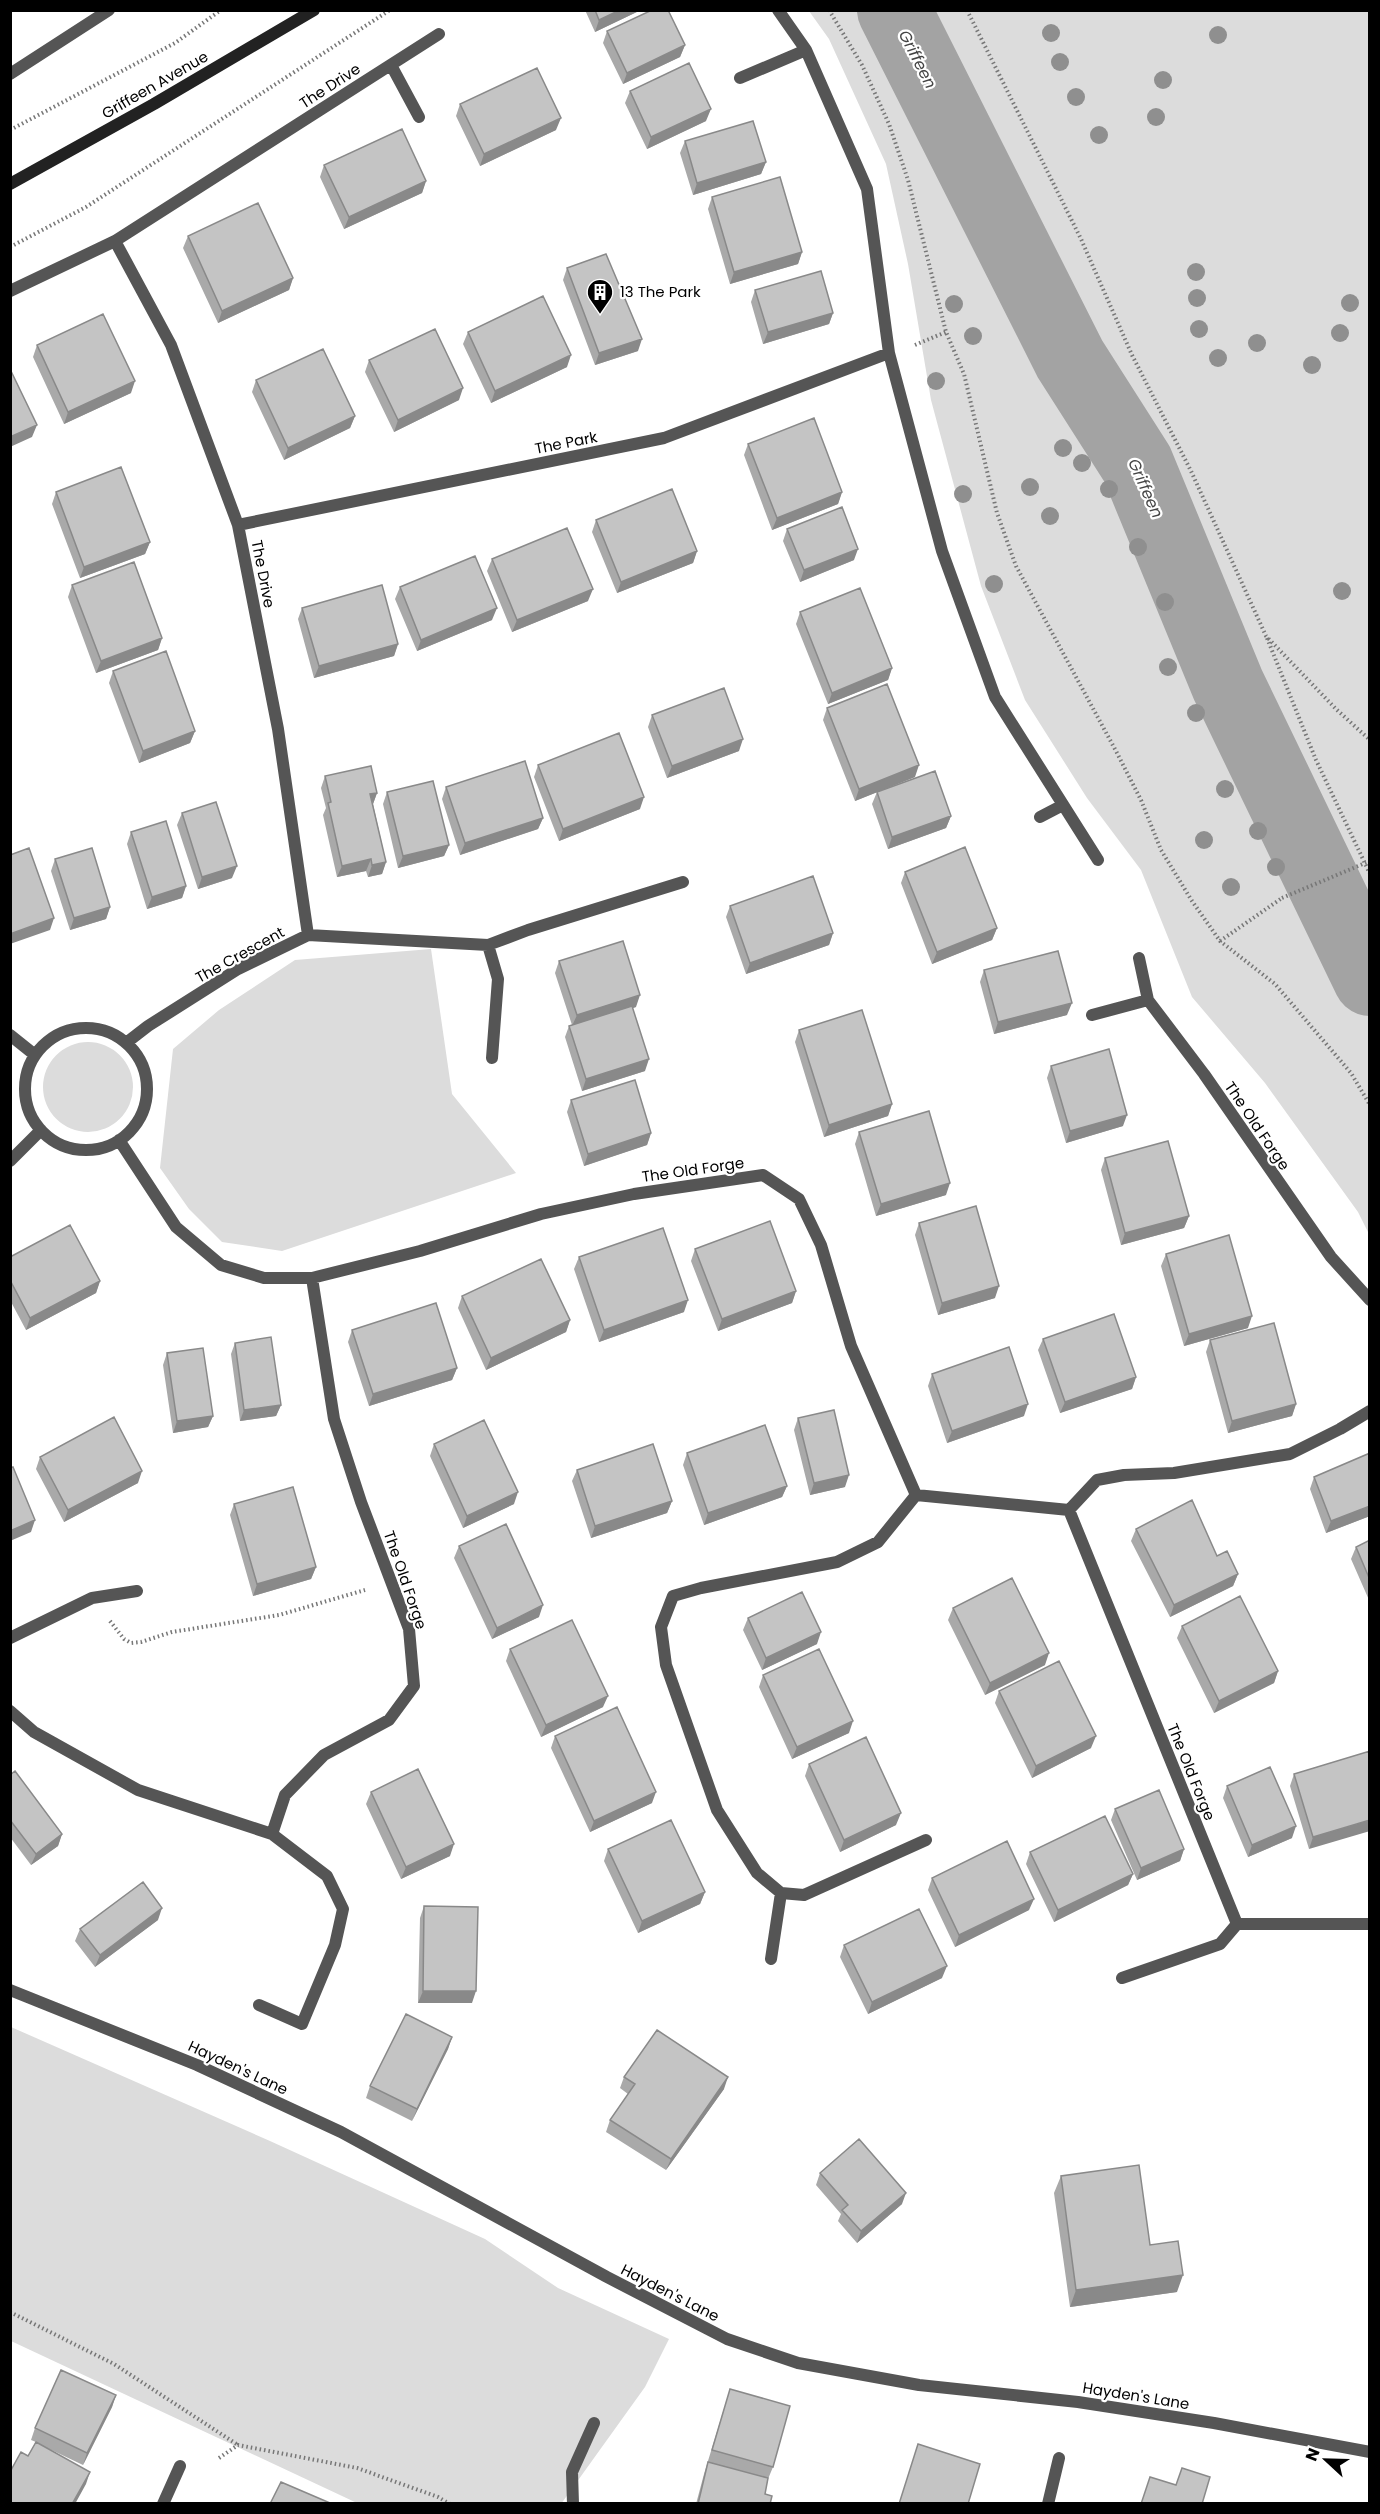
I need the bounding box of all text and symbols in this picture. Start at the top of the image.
water label: Griffeen [893,26,942,93]
street label: Griffeen Avenue [98,46,212,124]
street label: The Drive [295,58,364,113]
building icon: 13 The Park [585,277,615,315]
place label: 13 The Park [620,281,701,302]
street label: The Park [533,426,599,459]
water label: Griffeen [1122,455,1169,522]
street label: The Drive [247,538,280,610]
street label: The Crescent [191,921,288,988]
street label: The Old Forge [1220,1077,1295,1174]
street label: The Old Forge [641,1152,745,1187]
street label: The Old Forge [379,1528,432,1632]
street label: The Old Forge [1162,1720,1220,1823]
street label: Hayden's Lane [185,2035,291,2100]
street label: Hayden's Lane [617,2259,723,2326]
street label: Hayden's Lane [1081,2377,1191,2414]
north arrow [1296,2430,1356,2490]
text: N [1300,2445,1325,2464]

